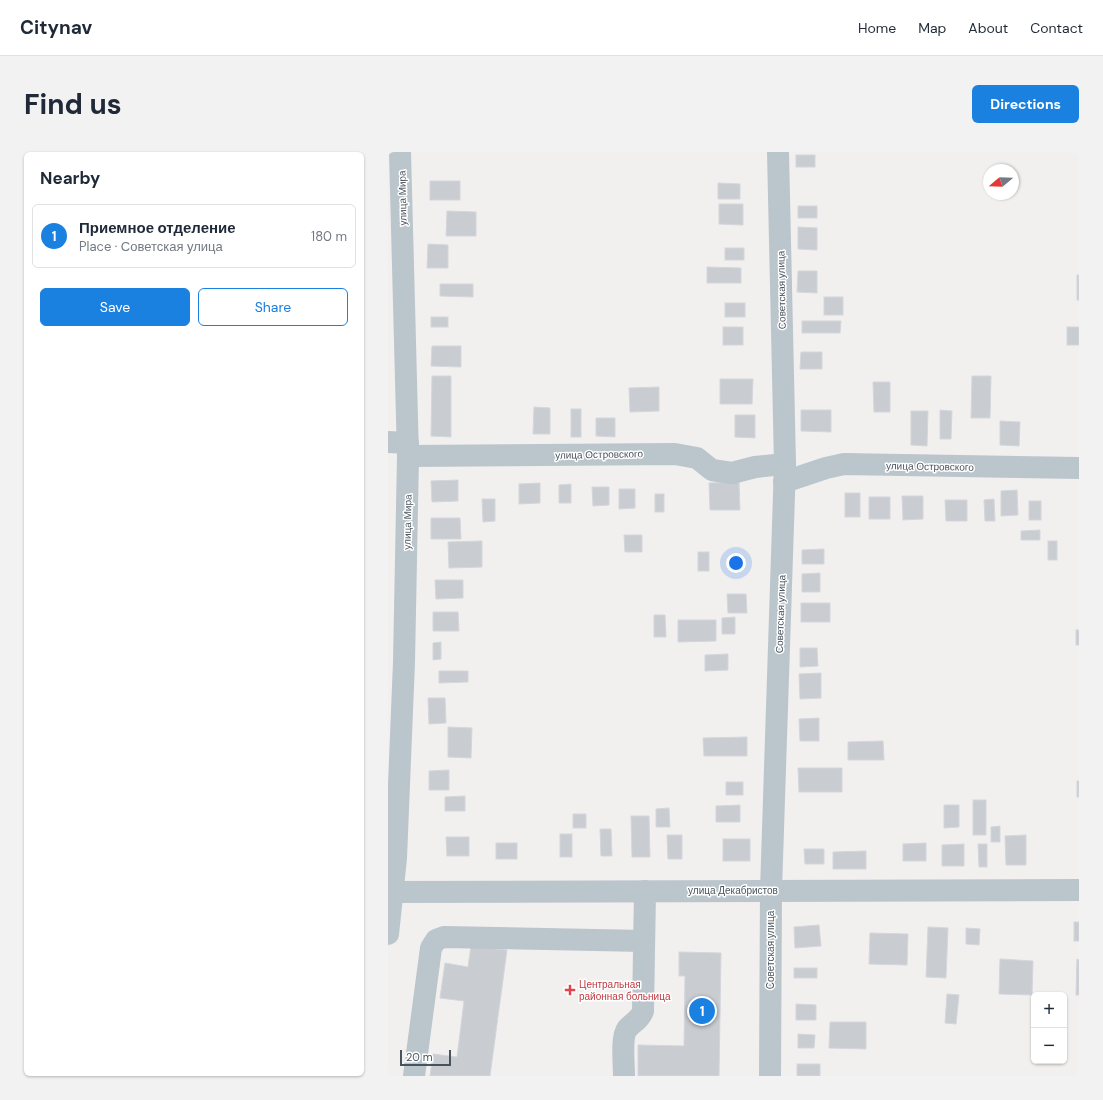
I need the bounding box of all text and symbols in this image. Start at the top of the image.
text: Citynav [20,15,92,40]
text: Home [858,19,896,37]
text: Map [918,19,946,37]
text: About [968,19,1008,37]
text: Contact [1030,19,1083,37]
button: Directions [972,85,1079,123]
text: Find us [24,86,122,123]
north arrow [983,164,1019,200]
text: Nearby [40,167,100,189]
street label: улица Мира [396,170,409,226]
text: Приемное отделение [79,218,236,238]
text: 1 [52,228,56,245]
text: 180 m [311,228,347,245]
text: Place · Советская улица [79,238,223,255]
street label: Советская улица [774,250,789,329]
button: Save [40,288,190,326]
button: Share [198,288,348,326]
street label: улица Островского [555,447,643,462]
street label: улица Островского [886,459,974,474]
street label: улица Мира [401,494,414,550]
your location [726,553,746,573]
street label: Советская улица [773,574,788,653]
street label: улица Декабристов [688,884,778,897]
street label: Советская улица [764,910,777,989]
place label: Центральная районная больница [579,978,671,1003]
marker: Центральная районная больница [564,984,576,996]
map controls [1031,992,1067,1064]
button: + [1031,992,1067,1028]
pin: 1 [689,996,715,1026]
button: − [1031,1028,1067,1064]
scale bar [400,1048,451,1067]
text: 20 m [406,1050,432,1064]

